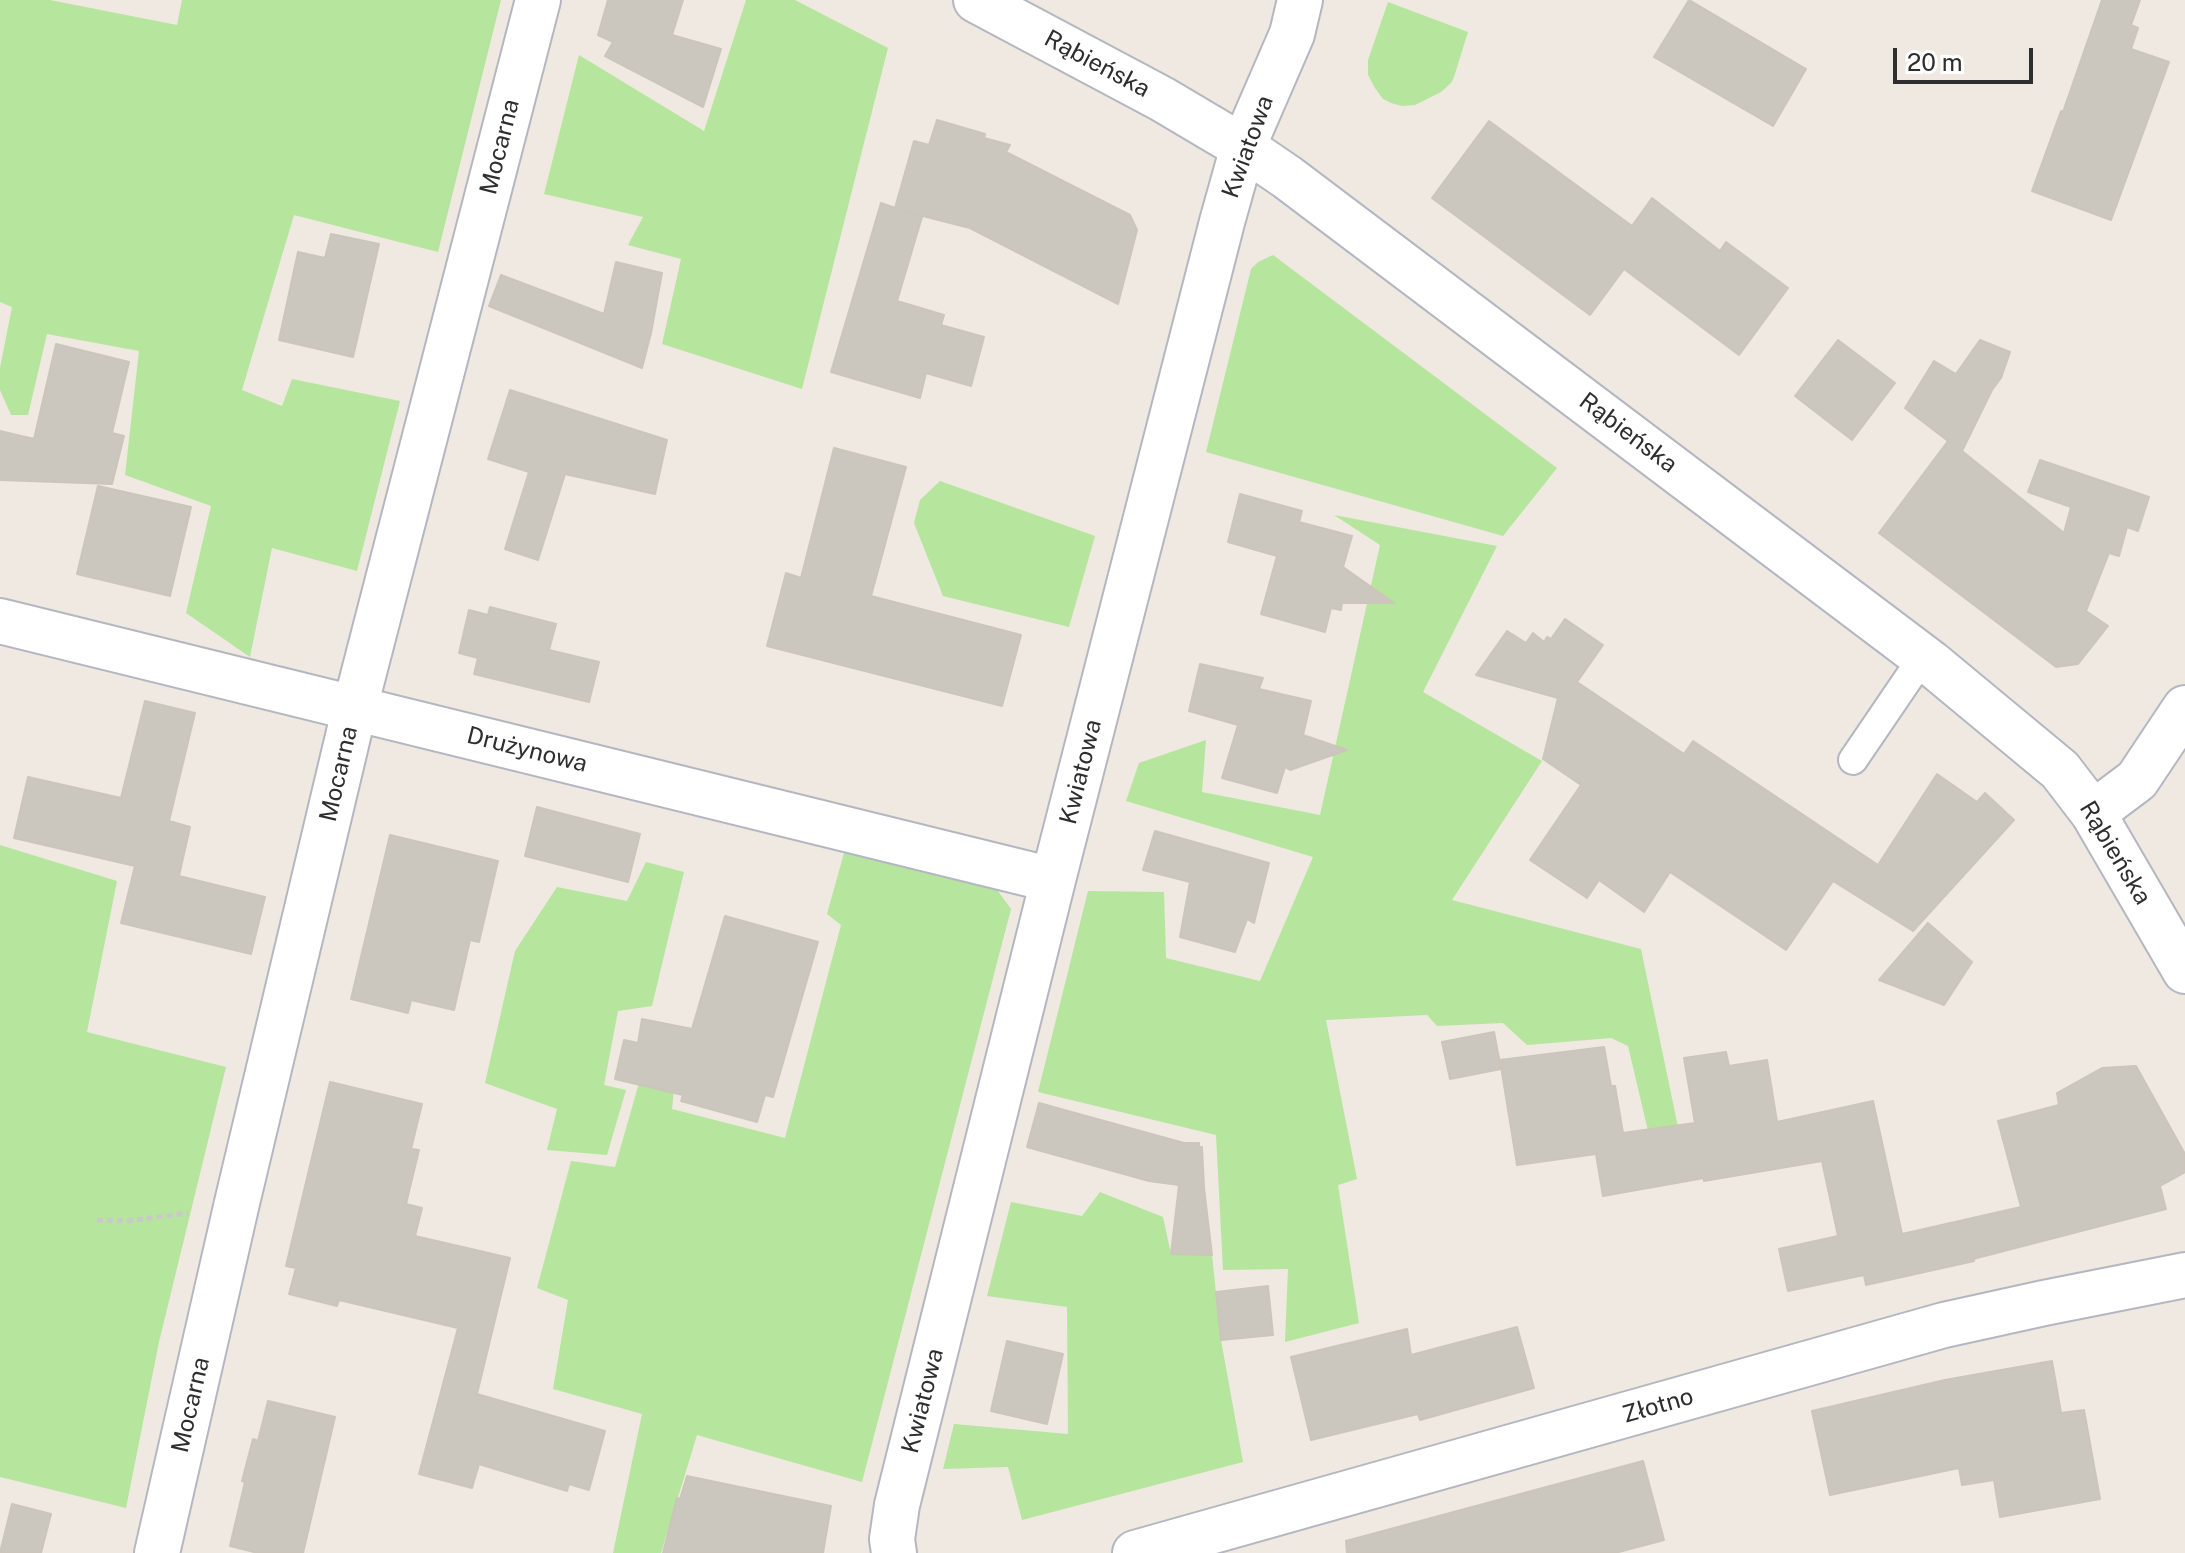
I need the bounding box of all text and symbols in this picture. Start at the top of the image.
street label: Rąbieńska [1039,24,1155,104]
scale bar [1897,32,2037,82]
text: 20 m [1907,48,1963,76]
street label: Kwiatowa [1216,92,1280,202]
street label: Mocarna [474,96,526,198]
street label: Rąbieńska [1573,387,1683,479]
street label: Kwiatowa [1054,717,1108,827]
street label: Drużynowa [464,721,590,779]
street label: Mocarna [314,723,364,825]
street label: Rąbieńska [2073,796,2157,910]
street label: Kwiatowa [896,1346,950,1456]
street label: Mocarna [166,1354,216,1456]
street label: Złotno [1619,1382,1697,1430]

